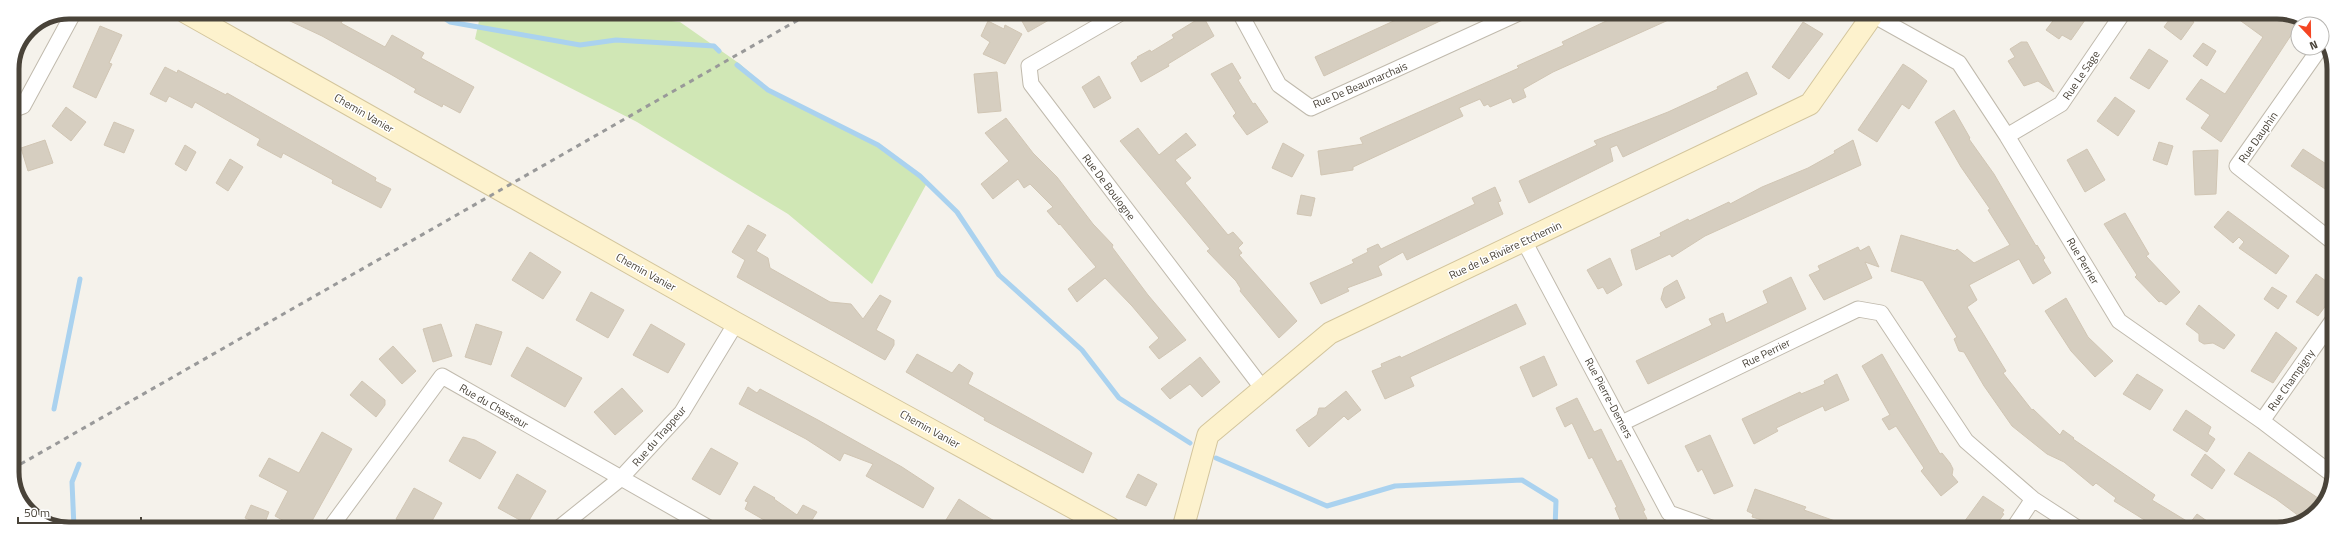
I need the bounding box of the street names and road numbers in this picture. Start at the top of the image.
street label: Rue Le Sage [2059,47,2104,103]
street label: Rue De Beaumarchais [1310,58,1410,112]
street label: Chemin Vanier [331,89,397,137]
street label: Rue Dauphin [2235,108,2282,166]
street label: Rue De Boulogne [1079,150,1140,224]
street label: Rue de la Rivière Etchemin [1446,217,1564,283]
street label: Rue Perrier [2063,235,2103,288]
street label: Chemin Vanier [613,249,679,295]
street label: Rue Perrier [1739,334,1793,372]
street label: Rue Champigny [2264,345,2319,414]
street label: Rue Pierre-Demers [1581,355,1637,441]
street label: Rue du Chasseur [456,380,532,432]
street label: Rue du Trappeur [628,402,690,470]
street label: Chemin Vanier [897,406,963,452]

